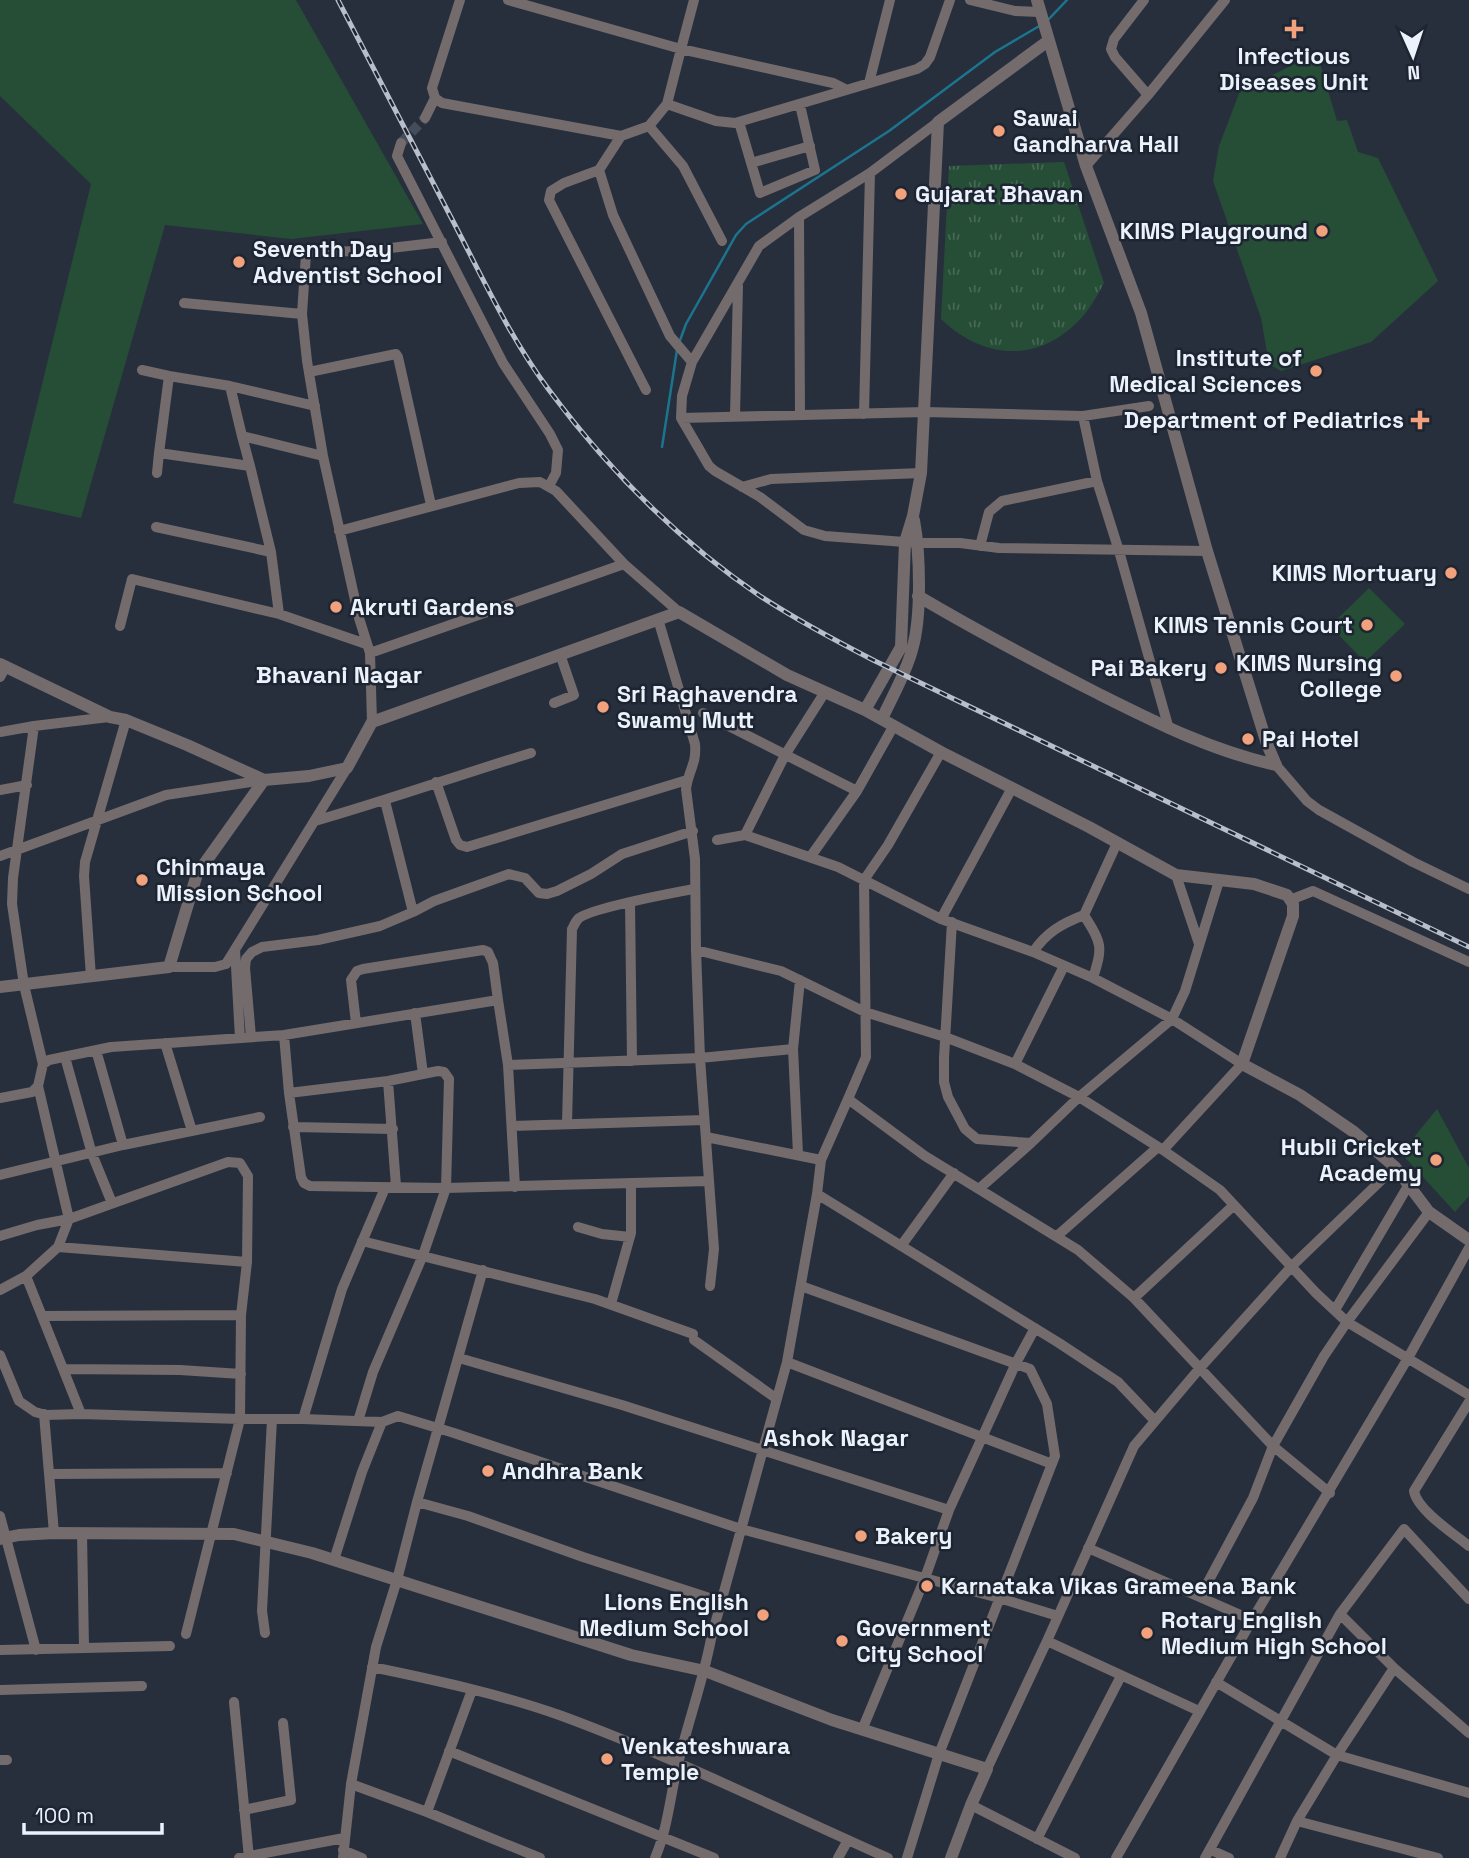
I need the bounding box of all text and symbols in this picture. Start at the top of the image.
marker: Infectious Diseases Unit [1284,19,1304,39]
north arrow [1378,21,1448,91]
place label: Infectious Diseases Unit [1219,41,1369,97]
text: N [1407,60,1421,85]
place label: Sawai Gandharva Hall [1013,103,1179,159]
marker: Sawai Gandharva Hall [991,123,1007,139]
place label: Gujarat Bhavan [915,179,1083,209]
marker: Gujarat Bhavan [893,186,909,202]
place label: KIMS Playground [1120,216,1308,246]
marker: KIMS Playground [1314,223,1330,239]
place label: Seventh Day Adventist School [253,234,442,290]
marker: Seventh Day Adventist School [231,254,247,270]
place label: Institute of Medical Sciences [1109,343,1302,399]
marker: Institute of Medical Sciences [1308,363,1324,379]
place label: Department of Pediatrics [1124,405,1404,435]
marker: Department of Pediatrics [1410,410,1430,430]
place label: KIMS Mortuary [1272,558,1437,588]
marker: KIMS Mortuary [1443,565,1459,581]
place label: Akruti Gardens [350,592,515,622]
marker: Akruti Gardens [328,599,344,615]
place label: KIMS Tennis Court [1154,610,1353,640]
marker: KIMS Tennis Court [1359,617,1375,633]
place label: KIMS Nursing College [1236,648,1382,704]
place label: Pai Bakery [1091,653,1207,683]
district label: Bhavani Nagar [256,659,422,690]
marker: Pai Bakery [1213,660,1229,676]
marker: KIMS Nursing College [1388,668,1404,684]
place label: Sri Raghavendra Swamy Mutt [617,679,798,735]
marker: Sri Raghavendra Swamy Mutt [595,699,611,715]
place label: Pai Hotel [1262,724,1359,754]
marker: Pai Hotel [1240,731,1256,747]
place label: Chinmaya Mission School [156,852,323,908]
marker: Chinmaya Mission School [134,872,150,888]
place label: Hubli Cricket Academy [1281,1132,1422,1188]
marker: Hubli Cricket Academy [1428,1152,1444,1168]
district label: Ashok Nagar [763,1422,909,1453]
place label: Andhra Bank [502,1456,643,1486]
marker: Andhra Bank [480,1463,496,1479]
place label: Bakery [875,1521,952,1551]
marker: Bakery [853,1528,869,1544]
place label: Karnataka Vikas Grameena Bank [941,1571,1297,1601]
marker: Karnataka Vikas Grameena Bank [919,1578,935,1594]
place label: Lions English Medium School [579,1587,749,1643]
place label: Rotary English Medium High School [1161,1605,1387,1661]
marker: Lions English Medium School [755,1607,771,1623]
place label: Government City School [856,1613,991,1669]
marker: Rotary English Medium High School [1139,1625,1155,1641]
marker: Government City School [834,1633,850,1649]
place label: Venkateshwara Temple [621,1731,790,1787]
marker: Venkateshwara Temple [599,1751,615,1767]
scale bar [24,1792,163,1836]
text: 100 m [35,1802,94,1829]

